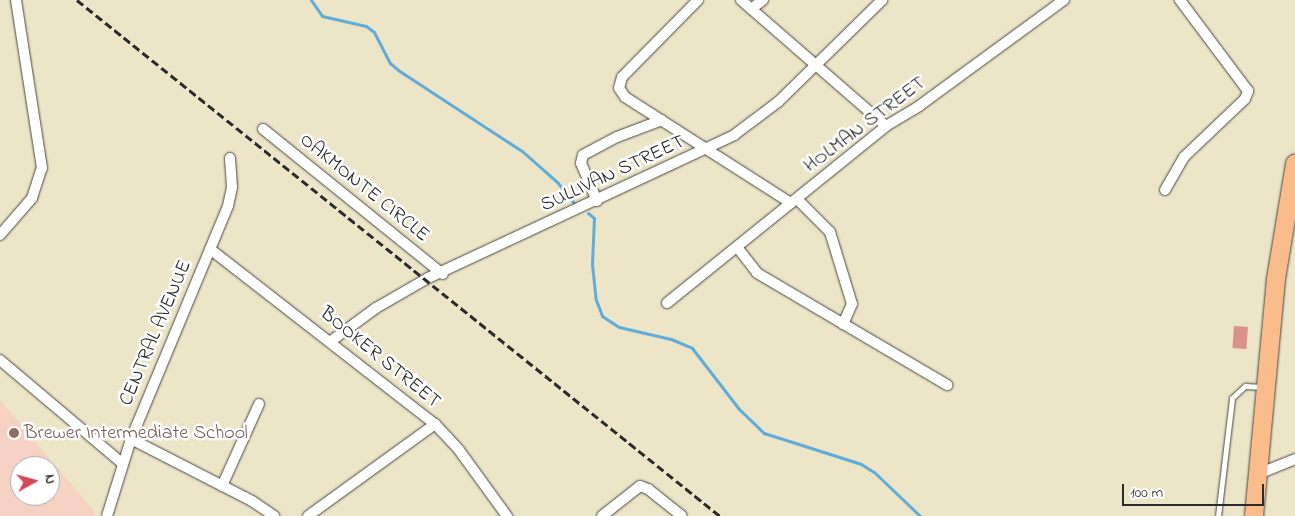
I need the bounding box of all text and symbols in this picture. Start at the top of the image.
street label: HOLMAN STREET [799,71,931,179]
street label: OAKMONTE CIRCLE [294,128,434,248]
street label: SULLIVAN STREET [537,130,689,218]
street label: CENTRAL AVENUE [114,257,198,409]
street label: BOOKER STREET [315,302,445,414]
place label: Brewer Intermediate School [24,421,248,445]
marker: Brewer Intermediate School [8,427,20,439]
north arrow [10,456,60,506]
text: N [38,473,60,485]
scale bar [1125,474,1268,506]
text: 100 m [1130,482,1163,504]

